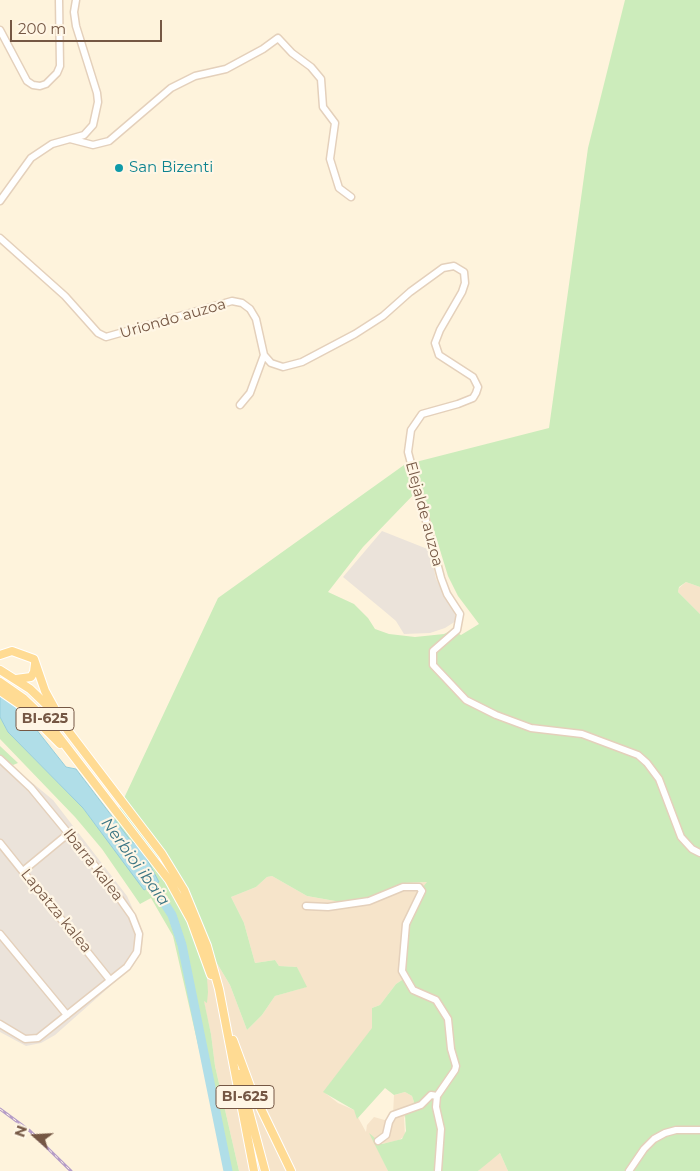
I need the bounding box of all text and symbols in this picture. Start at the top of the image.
scale bar [12,10,165,42]
text: 200 m [18,19,66,38]
place label: San Bizenti [129,159,213,177]
marker: San Bizenti [113,162,125,174]
street label: Uriondo auzoa [118,295,228,343]
street label: Elejalde auzoa [401,460,447,568]
road number: BI-625 [16,708,74,731]
water label: Nerbioi ibaia [97,814,173,910]
street label: Ibarra kalea [59,825,127,905]
street label: Lapatza kalea [17,865,95,957]
road number: BI-625 [216,1086,274,1108]
north arrow [10,1111,60,1161]
text: N [10,1123,31,1139]

